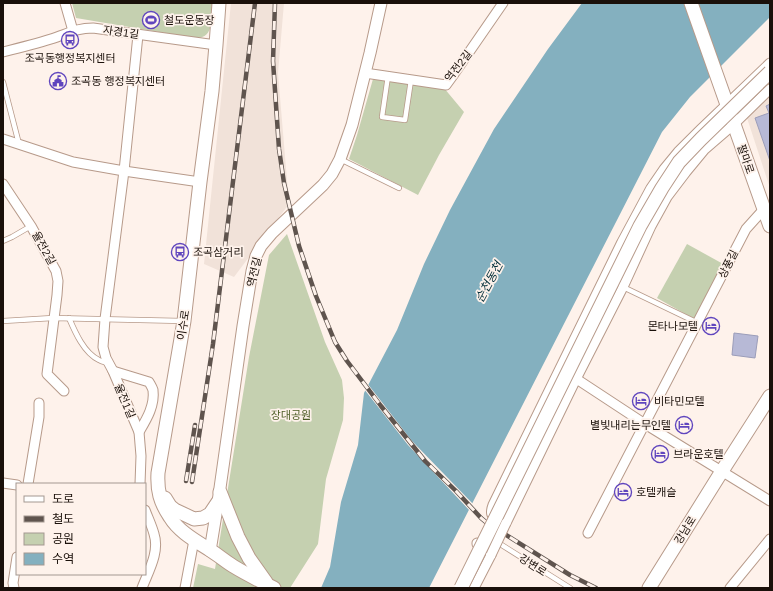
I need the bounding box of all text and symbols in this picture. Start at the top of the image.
sports icon: 철도운동장 [141,10,161,30]
place label: 철도운동장 [164,14,215,26]
street label: 자경1길 [102,24,140,40]
bus stop icon: 조곡동행정복지센터 [60,30,80,50]
street label: 역전2길 [442,48,474,84]
place label: 조곡동행정복지센터 [24,52,116,64]
public building icon: 조곡동 행정복지센터 [48,71,68,91]
place label: 조곡동 행정복지센터 [71,75,165,87]
street label: 팔마로 [735,143,757,175]
street label: 율전2길 [30,229,58,267]
bus stop icon: 조곡삼거리 [170,242,190,262]
place label: 조곡삼거리 [193,246,244,258]
street label: 상풍길 [716,248,740,280]
street label: 역전길 [245,256,263,288]
water label: 순천동천 [472,257,506,305]
street label: 이수로 [175,309,191,341]
hotel icon: 몬타나모텔 [701,316,721,336]
place label: 몬타나모텔 [647,320,698,332]
street label: 율전1길 [112,382,138,420]
hotel icon: 비타민모텔 [631,391,651,411]
place label: 비타민모텔 [654,395,705,407]
park label: 장대공원 [271,409,311,421]
hotel icon: 별빛내리는무인텔 [674,415,694,435]
place label: 별빛내리는무인텔 [590,419,671,431]
hotel icon: 브라운호텔 [650,444,670,464]
place label: 브라운호텔 [673,448,724,460]
hotel icon: 호텔캐슬 [613,482,633,502]
legend [16,483,146,575]
place label: 호텔캐슬 [636,486,676,498]
text: 도로 [52,492,74,506]
text: 철도 [52,512,74,526]
street label: 강남로 [672,514,698,546]
text: 공원 [52,532,74,546]
text: 수역 [52,552,74,566]
street label: 강변로 [517,552,549,578]

